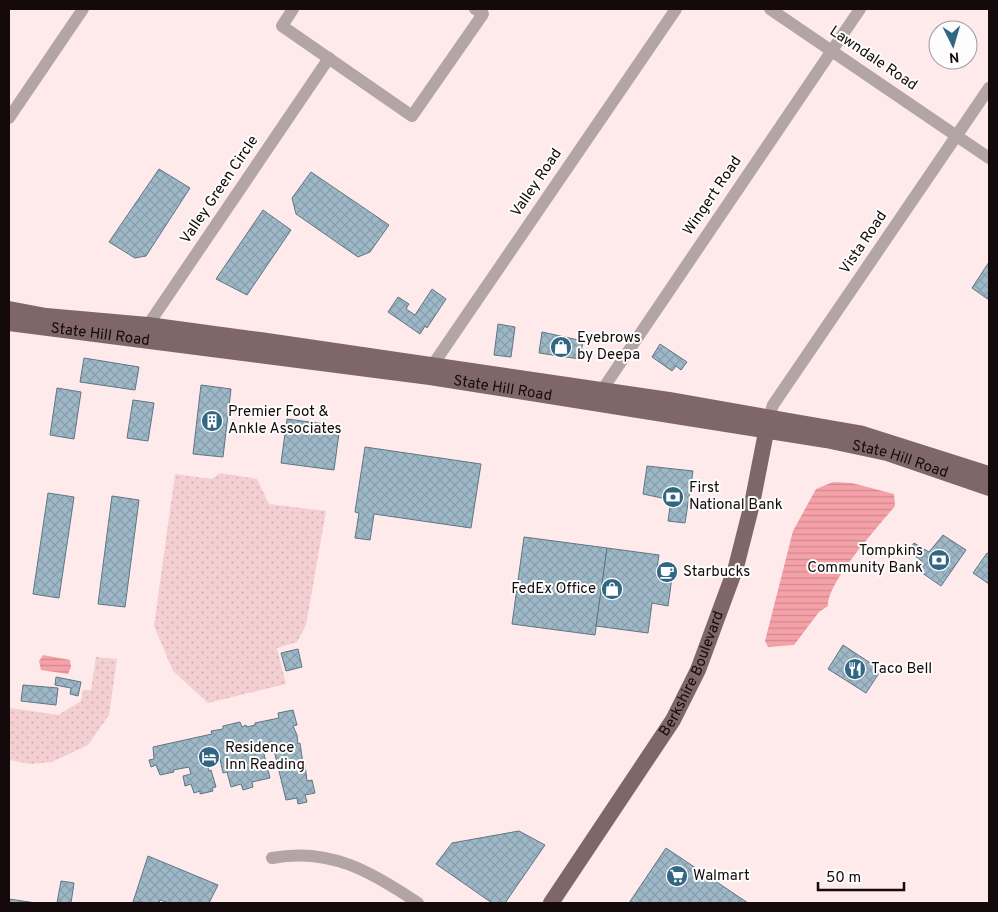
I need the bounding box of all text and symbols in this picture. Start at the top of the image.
north arrow [928,20,978,70]
street label: Lawndale Road [825,23,921,95]
text: N [948,48,960,65]
street label: Valley Green Circle [177,132,263,248]
street label: Valley Road [507,145,567,221]
street label: Wingert Road [679,153,747,239]
street label: Vista Road [836,208,892,278]
street label: State Hill Road [50,319,151,350]
place label: Eyebrows by Deepa [577,329,641,365]
shop icon: Eyebrows by Deepa [549,335,573,359]
street label: State Hill Road [452,371,553,406]
place label: Premier Foot & Ankle Associates [228,403,342,439]
building icon: Premier Foot & Ankle Associates [200,409,224,433]
street label: State Hill Road [850,436,951,483]
place label: First National Bank [689,479,783,515]
bank icon: First National Bank [661,485,685,509]
place label: Tompkins Community Bank [807,542,923,578]
bank icon: Tompkins Community Bank [927,548,951,572]
cafe icon: Starbucks [655,560,679,584]
place label: Starbucks [683,563,750,582]
shop icon: FedEx Office [600,577,624,601]
place label: FedEx Office [511,580,596,599]
street label: Berkshire Boulevard [655,608,728,740]
restaurant icon: Taco Bell [843,657,867,681]
place label: Taco Bell [871,660,932,679]
place label: Residence Inn Reading [225,739,305,775]
hotel icon: Residence Inn Reading [197,745,221,769]
scale bar [818,860,904,892]
supermarket icon: Walmart [665,864,689,888]
place label: Walmart [693,867,750,886]
text: 50 m [826,869,861,888]

